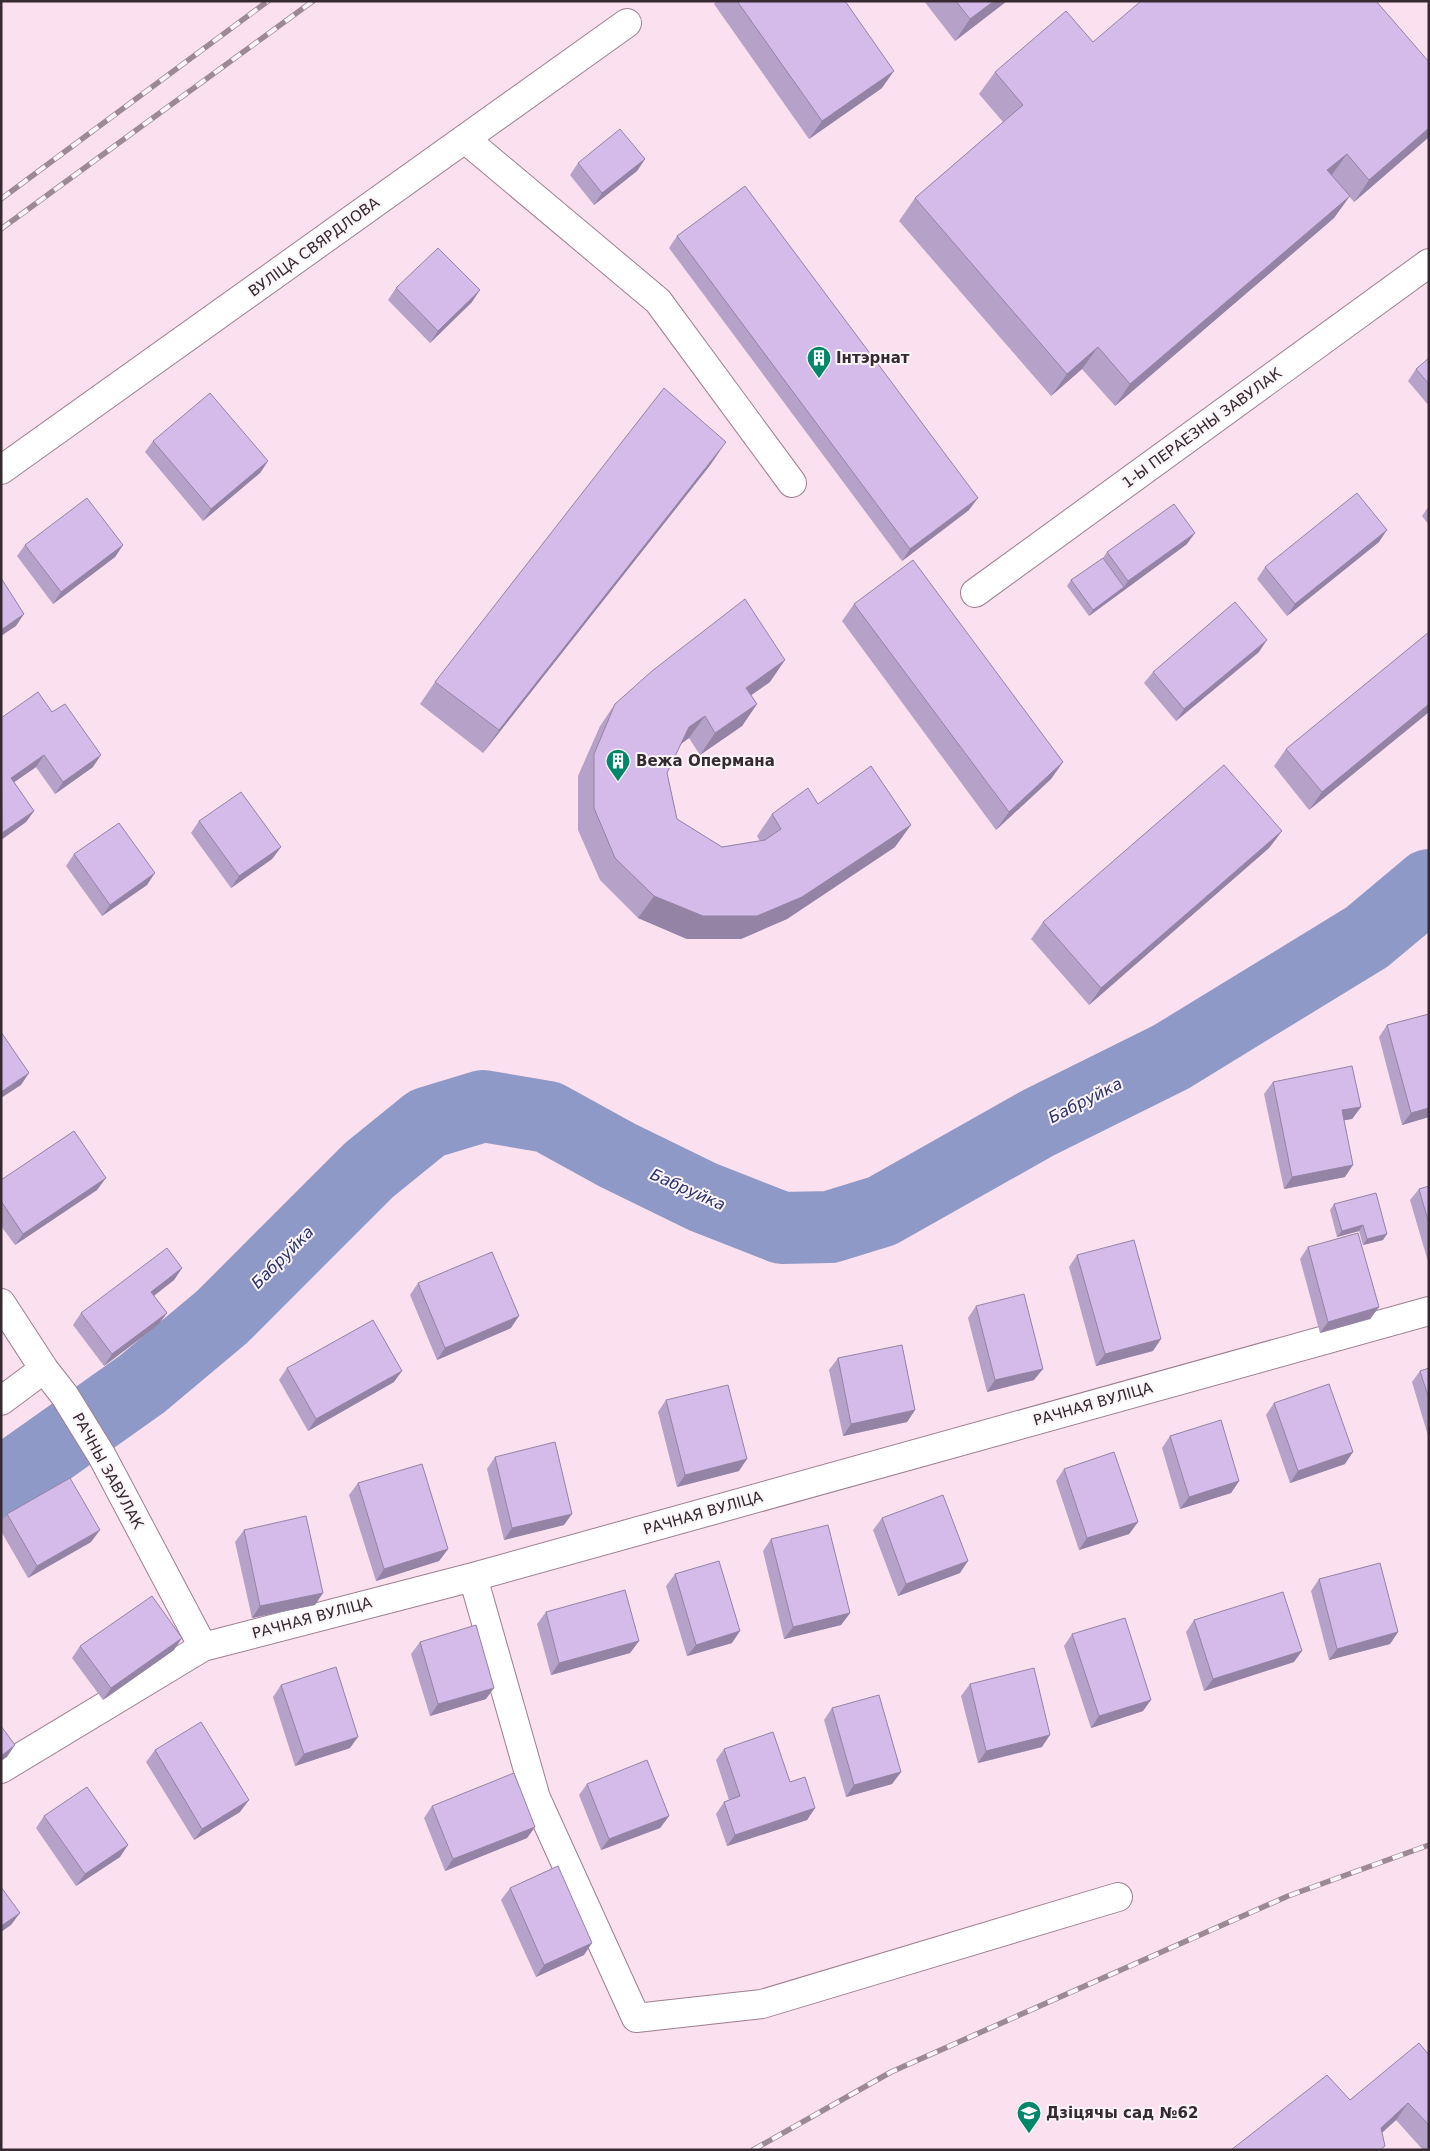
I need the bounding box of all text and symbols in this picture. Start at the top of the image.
street label: ВУЛІЦА СВЯРДЛОВА [245,193,384,301]
building icon: Інтэрнат [806,345,832,379]
place label: Інтэрнат [836,349,910,367]
street label: 1-Ы ПЕРАЕЗНЫ ЗАВУЛАК [1119,364,1286,492]
building icon: Вежа Опермана [605,748,631,782]
place label: Вежа Опермана [636,752,775,770]
water label: Бабруйка [1045,1074,1125,1127]
water label: Бабруйка [647,1164,728,1214]
water label: Бабруйка [247,1222,317,1292]
street label: РАЧНАЯ ВУЛІЦА [1031,1378,1155,1430]
street label: РАЧНЫ ЗАВУЛАК [69,1410,148,1533]
street label: РАЧНАЯ ВУЛІЦА [641,1487,765,1539]
street label: РАЧНАЯ ВУЛІЦА [250,1593,375,1643]
school or university icon: Дзіцячы сад №62 [1016,2100,1042,2134]
place label: Дзіцячы сад №62 [1046,2104,1198,2122]

